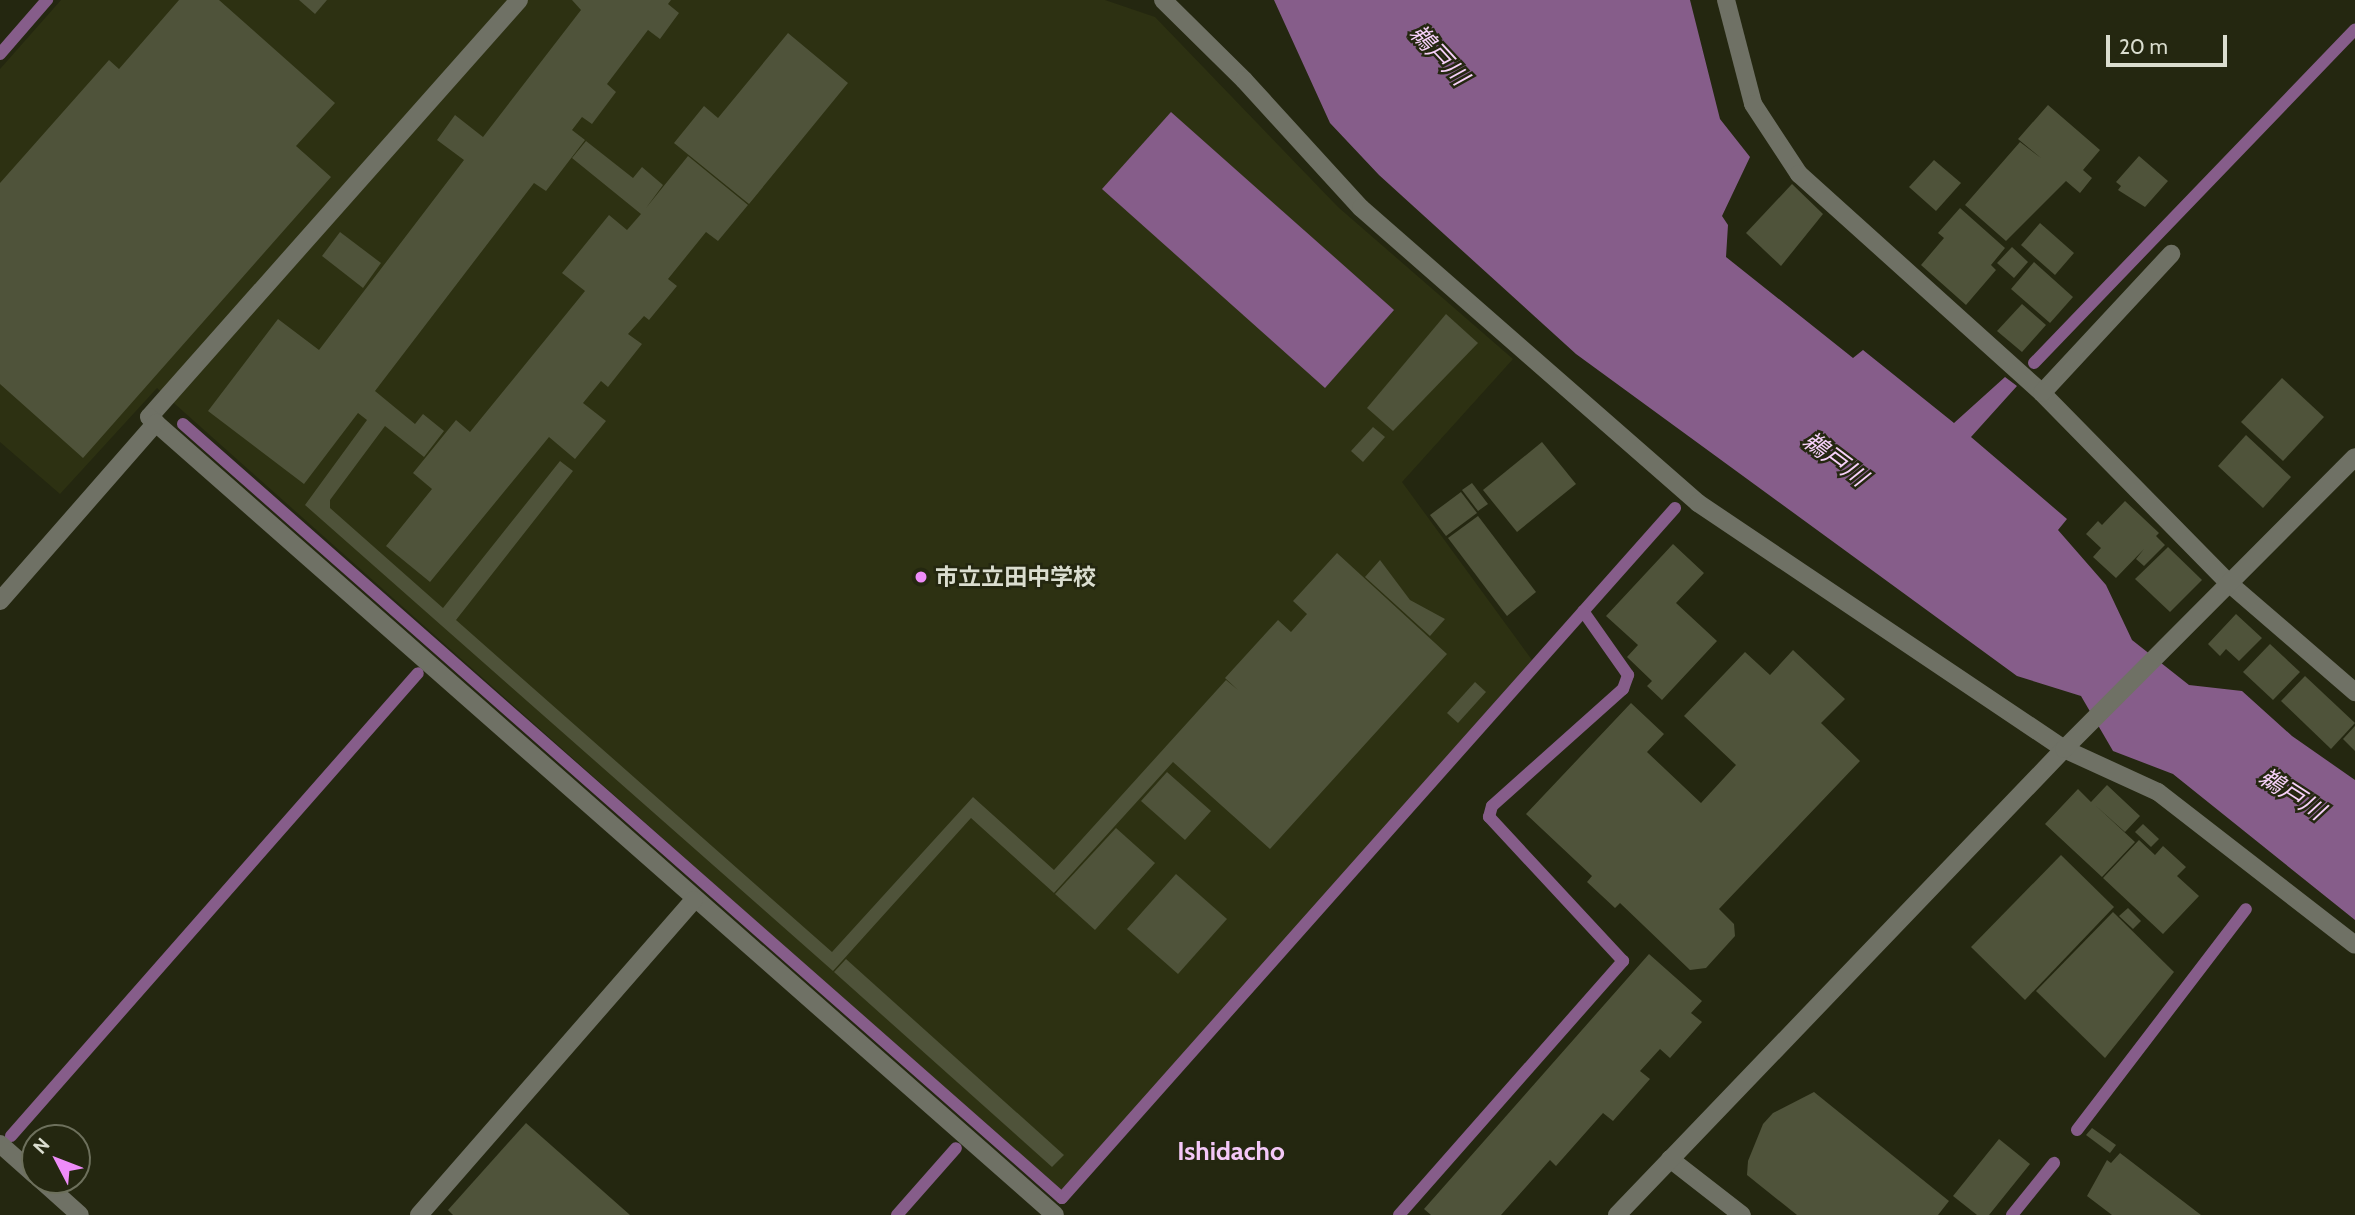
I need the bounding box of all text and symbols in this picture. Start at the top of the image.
water label: 鵜戸川 [1404,19,1474,91]
scale bar [2110,21,2231,65]
text: 20 m [2119,34,2168,59]
water label: 鵜戸川 [1798,426,1872,492]
place label: 市立立田中学校 [935,563,1096,591]
marker: 市立立田中学校 [913,569,929,585]
water label: 鵜戸川 [2254,762,2330,826]
north arrow [21,1124,91,1194]
text: N [28,1133,55,1159]
district label: Ishidacho [1177,1136,1285,1168]

